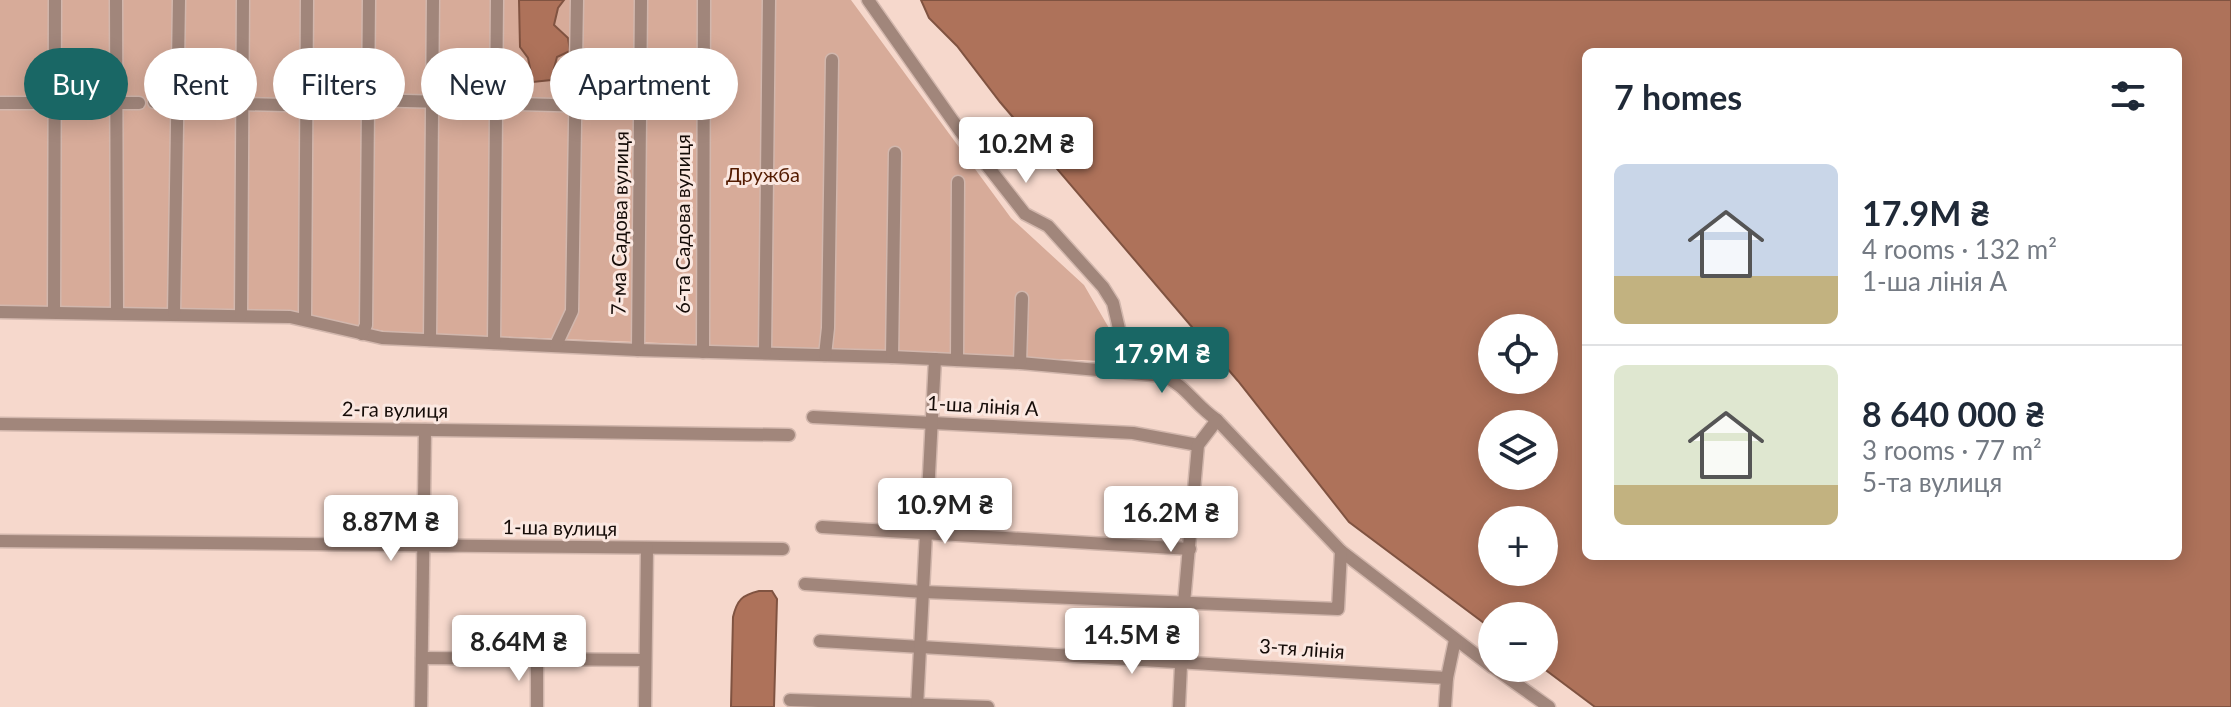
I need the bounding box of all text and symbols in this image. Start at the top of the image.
chip: Buy [24,48,128,120]
chip: Rent [144,48,257,120]
chip: Filters [273,48,405,120]
chip: New [421,48,534,120]
chip: Apartment [550,48,738,120]
icon: filters [2106,74,2150,118]
text: 7 homes [1614,76,1742,117]
pin: 10.2M ₴ [952,117,1100,185]
text: 10.2M ₴ [977,127,1075,159]
street label: 7-ма Садова вулиця [605,131,633,315]
street label: 6-та Садова вулиця [670,134,694,314]
park label: Дружба [726,162,800,186]
text: 17.9M ₴ [1862,192,1990,233]
icon: home [1678,196,1774,292]
text: 4 rooms · 132 m² [1862,233,2057,265]
text: 1-ша лінія А [1862,265,2007,297]
map controls [1478,314,1558,682]
button: locate [1478,314,1558,394]
pin: 17.9M ₴ [1088,327,1236,395]
text: 17.9M ₴ [1113,337,1211,369]
street label: 1-ша лінія А [927,390,1040,420]
text: 8 640 000 ₴ [1862,393,2045,434]
street label: 2-га вулиця [342,396,448,422]
icon: home [1678,397,1774,493]
button: layers [1478,410,1558,490]
text: 3 rooms · 77 m² [1862,434,2042,466]
text: 5-та вулиця [1862,466,2002,498]
pin: 10.9M ₴ [871,478,1019,546]
pin: 16.2M ₴ [1097,486,1245,554]
text: 10.9M ₴ [896,488,994,520]
pin: 8.87M ₴ [317,495,465,563]
text: 16.2M ₴ [1122,496,1220,528]
text: 8.87M ₴ [342,505,440,537]
button: + [1478,506,1558,586]
street label: 1-ша вулиця [502,514,618,540]
button: − [1478,602,1558,682]
pin: 14.5M ₴ [1058,608,1206,676]
pin: 8.64M ₴ [445,615,593,683]
text: 14.5M ₴ [1083,618,1181,650]
text: 8.64M ₴ [470,625,568,657]
street label: 3-тя лінія [1258,633,1346,663]

